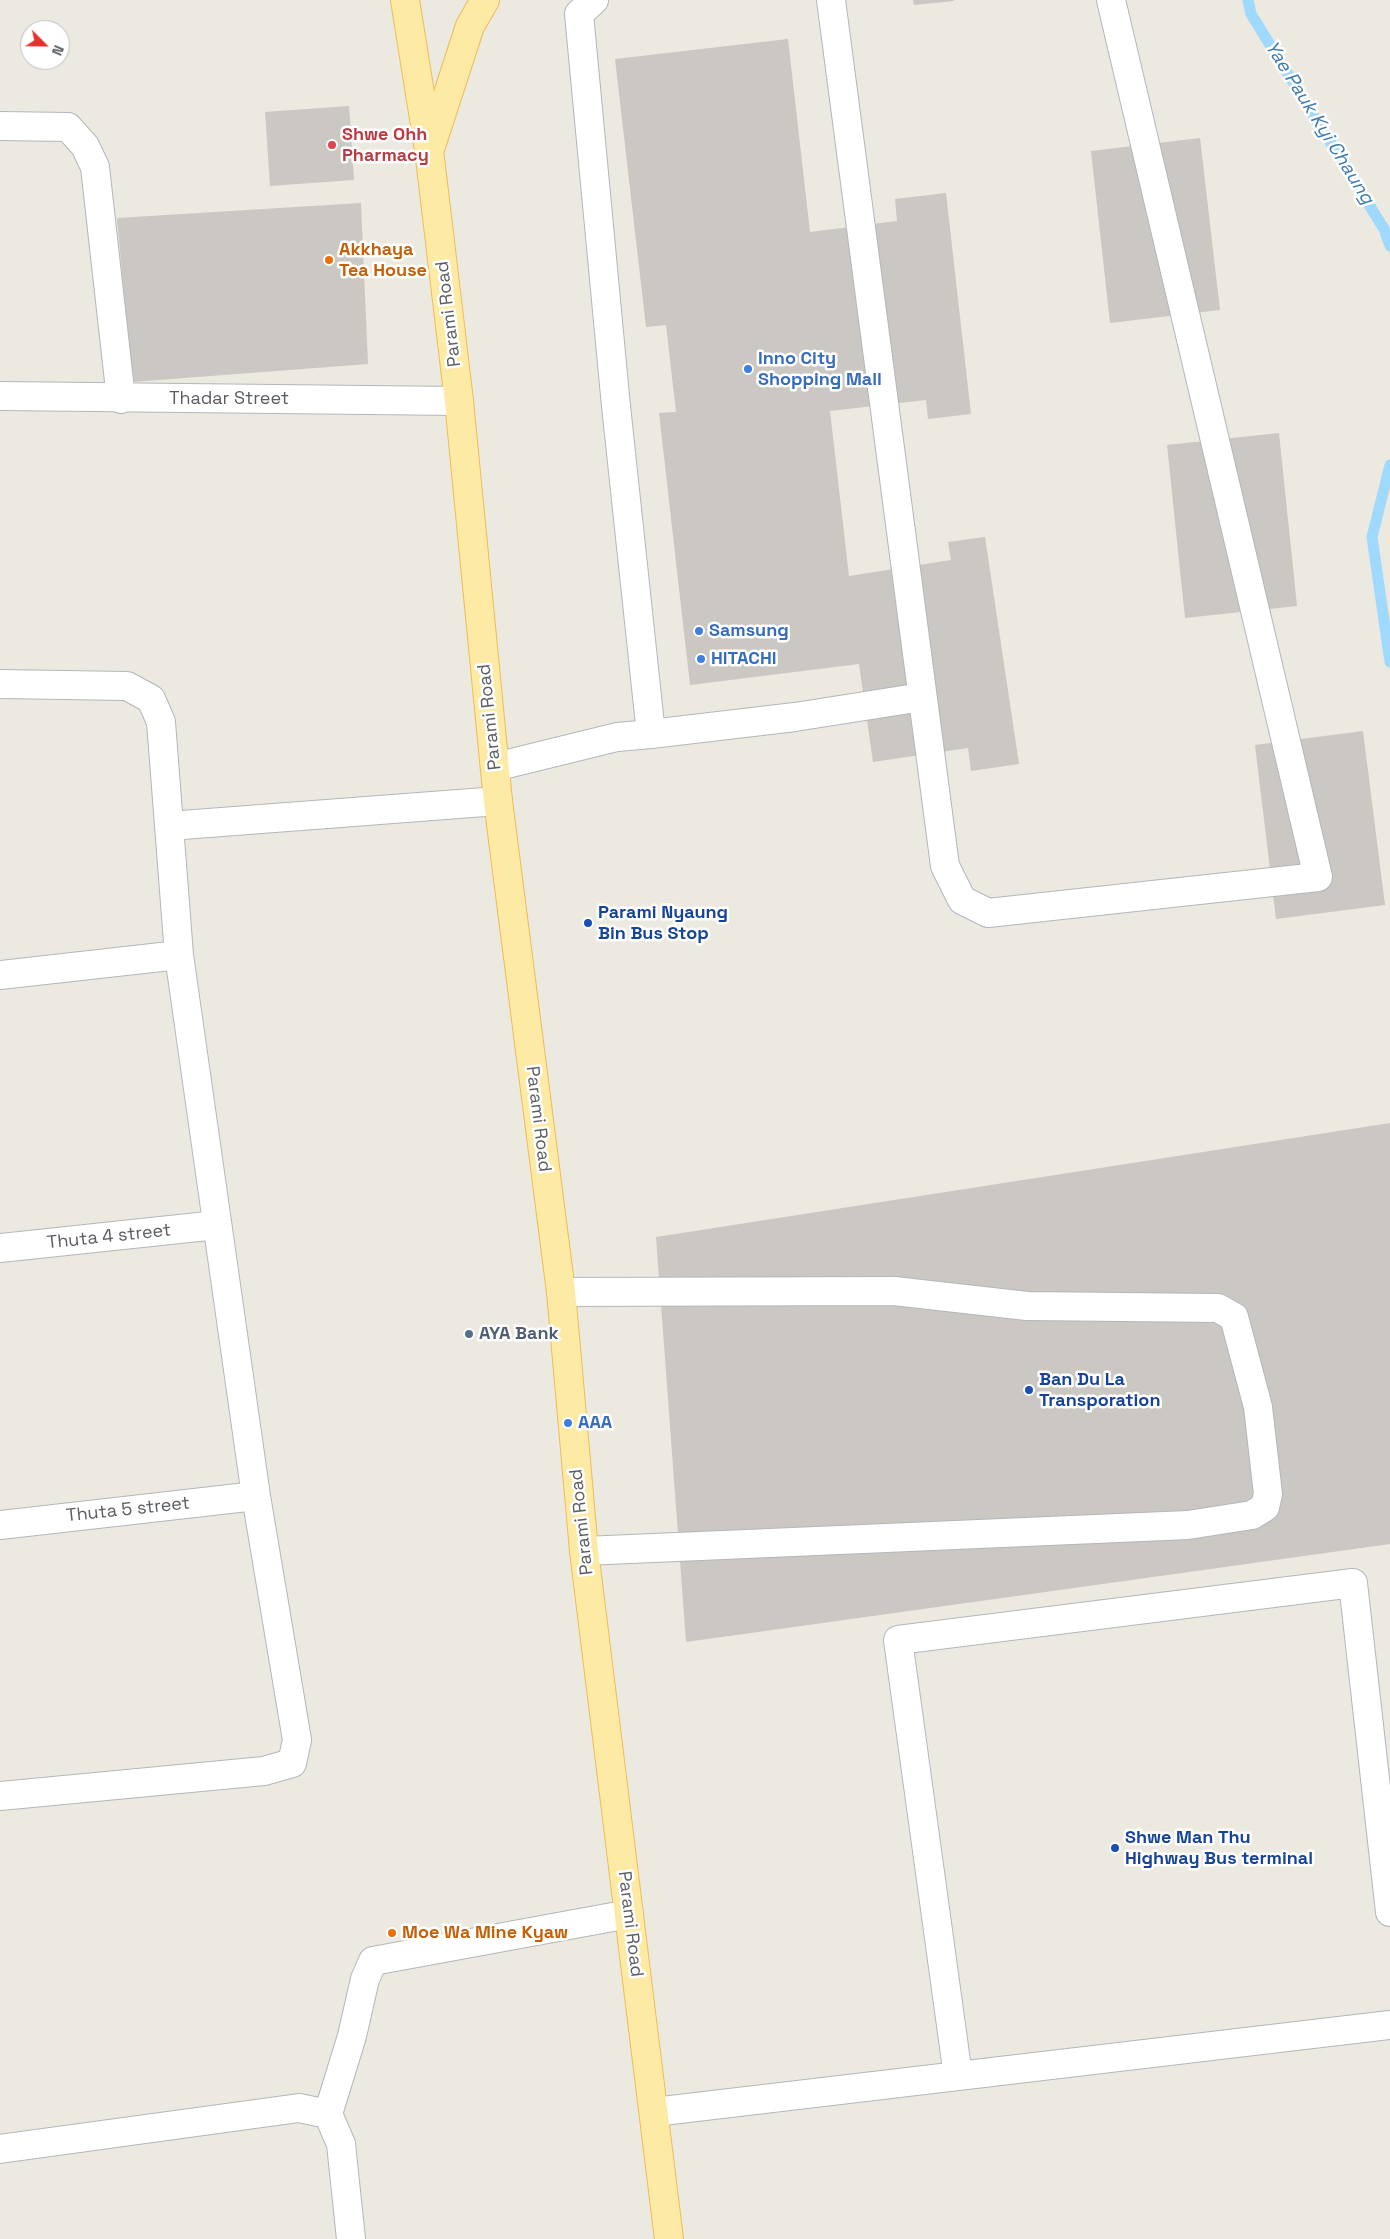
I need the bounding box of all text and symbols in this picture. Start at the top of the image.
north arrow [20,20,70,70]
water label: Yae Pauk Kyi Chaung [1260,37,1378,209]
text: N [48,43,68,58]
place label: Shwe Ohh Pharmacy [342,124,429,166]
marker: Shwe Ohh Pharmacy [326,139,338,151]
place label: Akkhaya Tea House [339,239,427,282]
marker: Akkhaya Tea House [323,254,335,266]
street label: Parami Road [432,260,466,368]
place label: Inno City Shopping Mall [758,348,882,390]
marker: Inno City Shopping Mall [742,363,754,375]
street label: Thadar Street [169,388,289,410]
place label: Samsung [709,620,789,642]
marker: Samsung [693,625,705,637]
place label: HITACHI [711,648,776,670]
marker: HITACHI [695,653,707,665]
street label: Parami Road [474,663,506,771]
place label: Parami Nyaung Bin Bus Stop [598,902,728,944]
marker: Parami Nyaung Bin Bus Stop [582,917,594,929]
street label: Parami Road [521,1065,555,1173]
street label: Thuta 4 street [46,1220,172,1254]
place label: AYA Bank [479,1323,559,1345]
marker: AYA Bank [463,1328,475,1340]
place label: Ban Du La Transporation [1039,1369,1160,1412]
marker: Ban Du La Transporation [1023,1384,1035,1396]
place label: AAA [578,1412,612,1434]
marker: AAA [562,1417,574,1429]
street label: Parami Road [566,1468,598,1576]
street label: Thuta 5 street [65,1493,191,1527]
place label: Shwe Man Thu Highway Bus terminal [1125,1827,1313,1870]
marker: Shwe Man Thu Highway Bus terminal [1109,1842,1121,1854]
street label: Parami Road [613,1870,647,1978]
place label: Moe Wa Mine Kyaw [402,1922,568,1944]
marker: Moe Wa Mine Kyaw [386,1927,398,1939]

